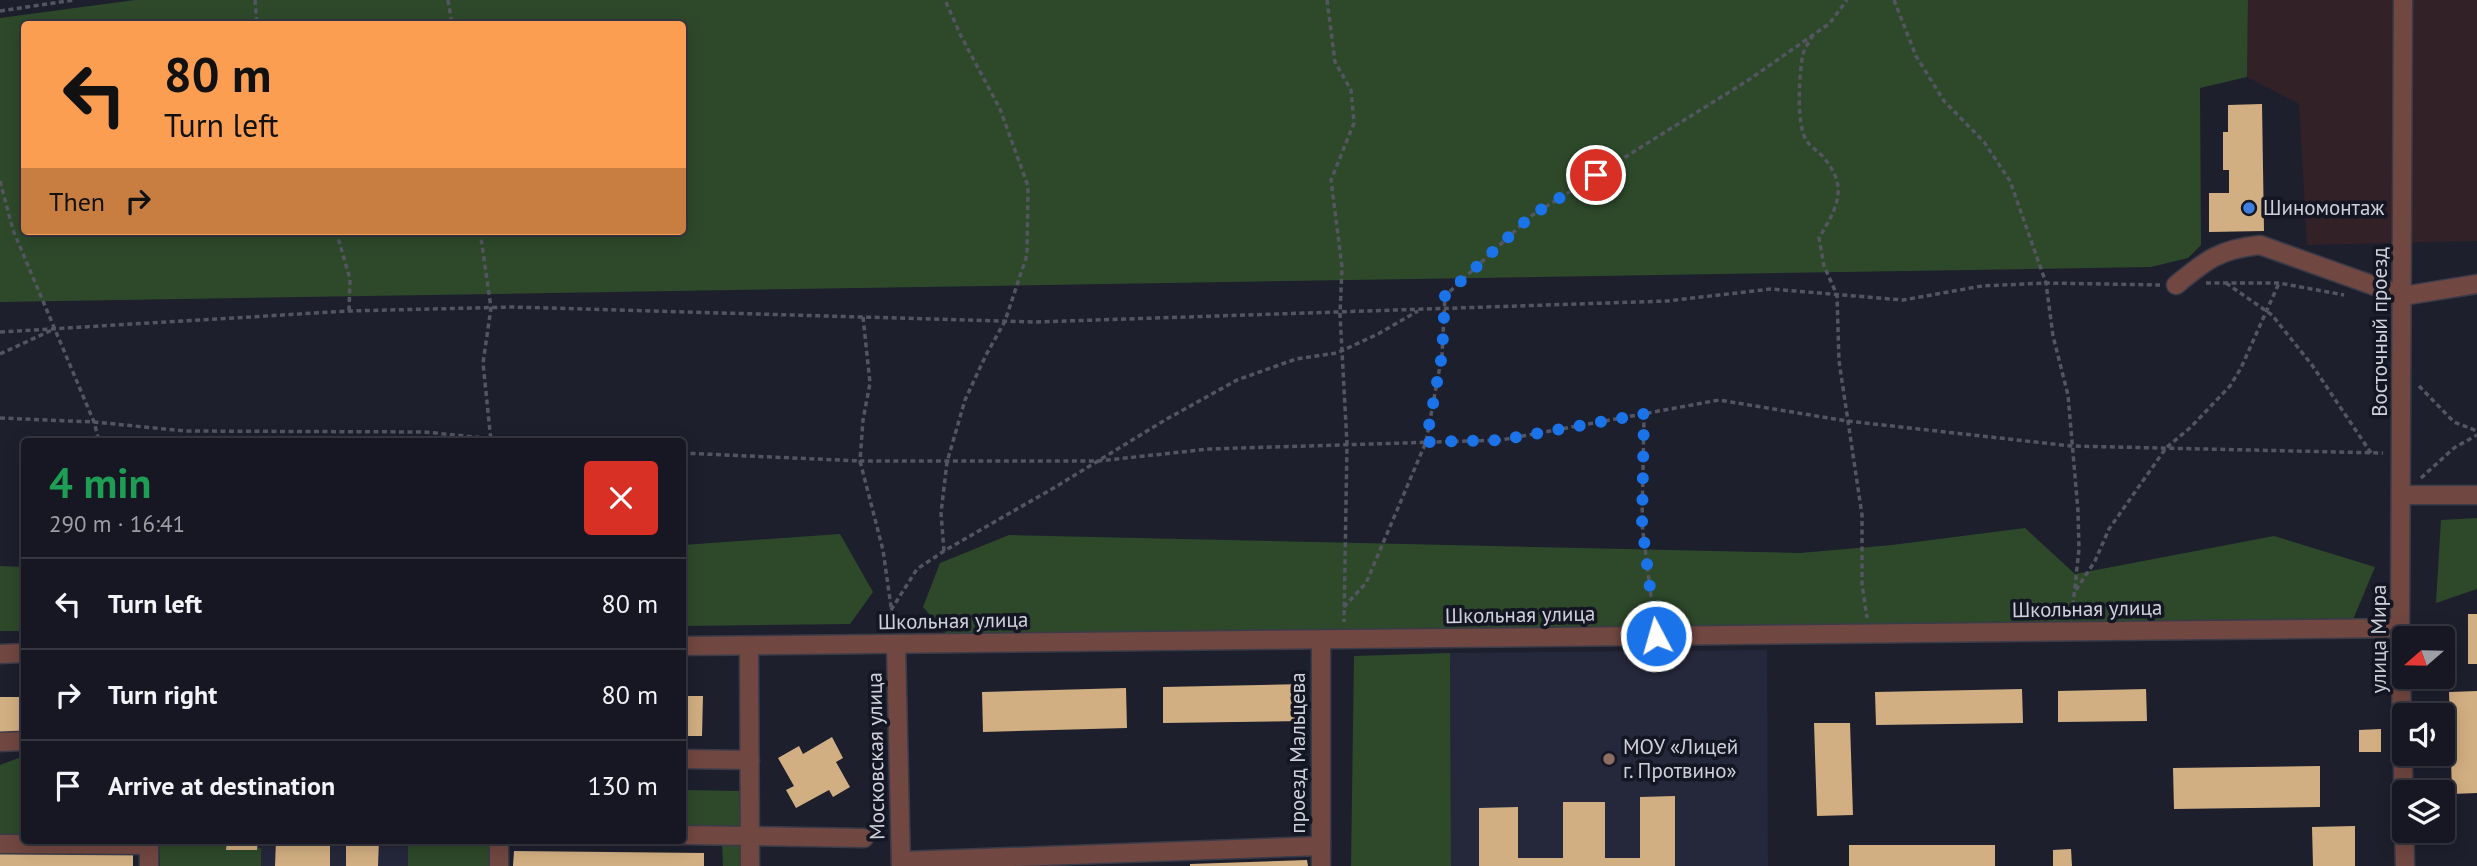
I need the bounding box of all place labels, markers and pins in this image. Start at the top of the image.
pin [1566,145,1626,205]
place label: Шиномонтаж [2263,194,2384,221]
marker: Шиномонтаж [2241,200,2257,216]
place label: МОУ «Лицей г. Протвино» [1623,733,1738,784]
marker: МОУ «Лицей г. Протвино» [1601,751,1617,767]

